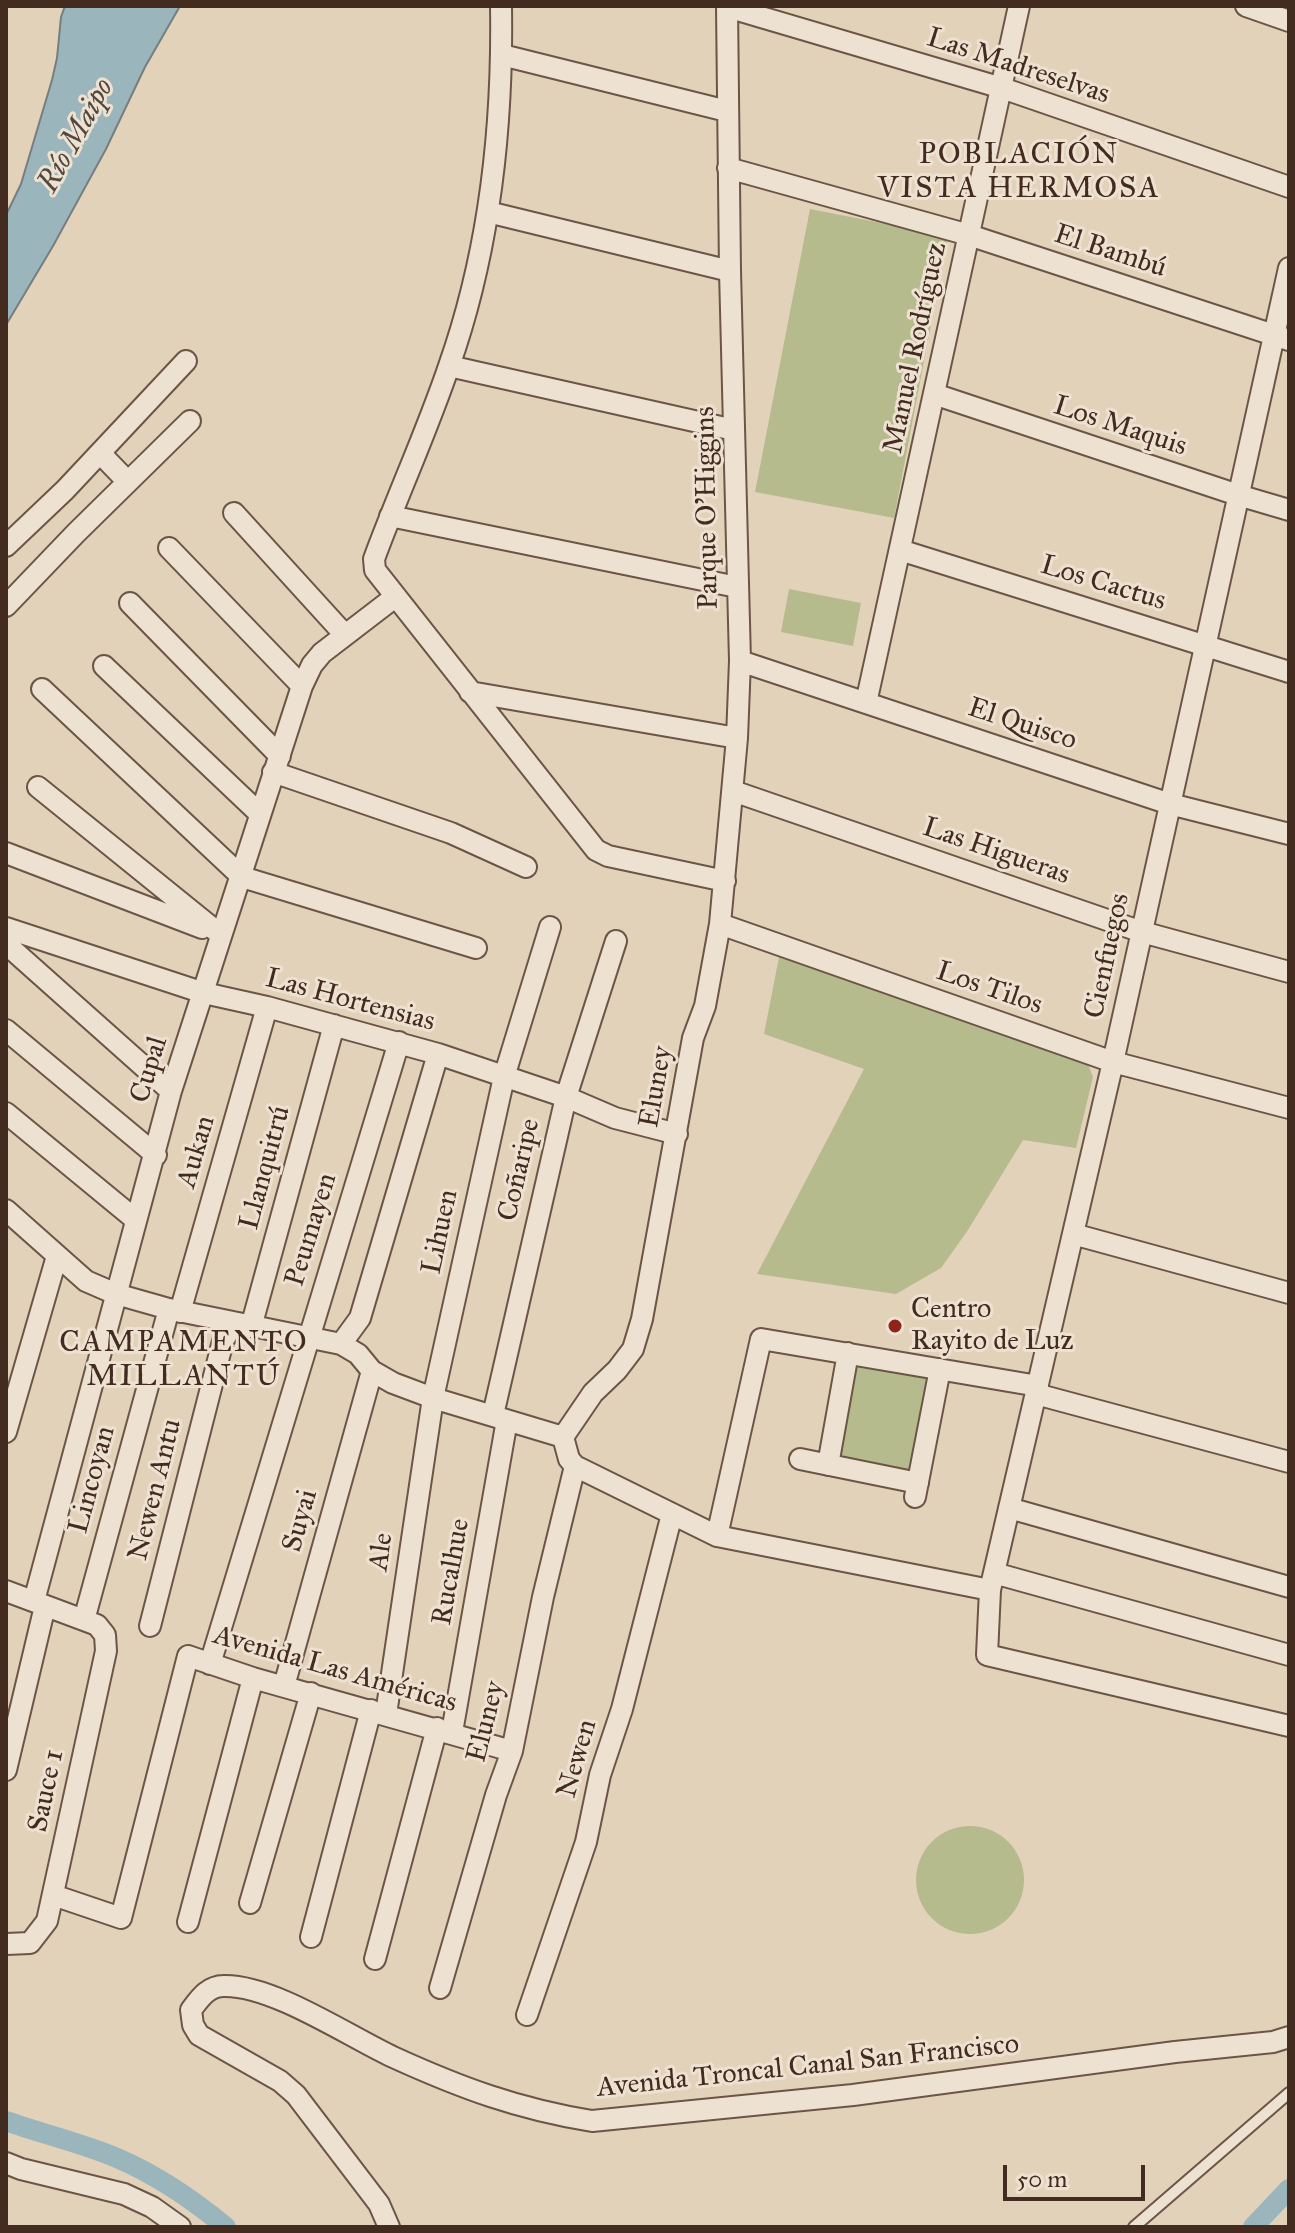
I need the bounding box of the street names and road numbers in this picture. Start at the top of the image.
street label: Las Madreselvas [922,22,1114,112]
street label: El Bambú [1050,218,1170,286]
street label: Manuel Rodríguez [877,239,955,457]
street label: Los Maquis [1049,390,1191,464]
street label: Parque O'Higgins [689,406,727,610]
street label: Los Cactus [1036,549,1170,619]
street label: El Quisco [963,692,1081,758]
street label: Las Higueras [918,811,1074,893]
street label: Cienfuegos [1078,890,1138,1022]
street label: Los Tilos [931,955,1047,1023]
street label: Las Hortensias [262,962,438,1040]
street label: Cupal [124,1033,176,1107]
street label: Eluney [633,1044,681,1130]
street label: Llanquitrú [233,1102,299,1234]
street label: Aukan [171,1112,223,1192]
street label: Coñaripe [492,1115,548,1225]
street label: Peumayen [279,1169,345,1291]
street label: Lihuen [416,1187,466,1277]
street label: Newen Antu [122,1416,190,1564]
street label: Lincoyan [63,1423,123,1537]
street label: Suyai [276,1486,326,1556]
street label: Rucalhue [426,1516,478,1628]
street label: Ale [363,1531,401,1573]
street label: Avenida Las Américas [209,1619,461,1721]
street label: Eluney [461,1678,513,1766]
street label: Newen [551,1716,605,1802]
street label: Sauce 1 [22,1747,72,1835]
street label: Avenida Troncal Canal San Francisco [595,2028,1021,2106]

